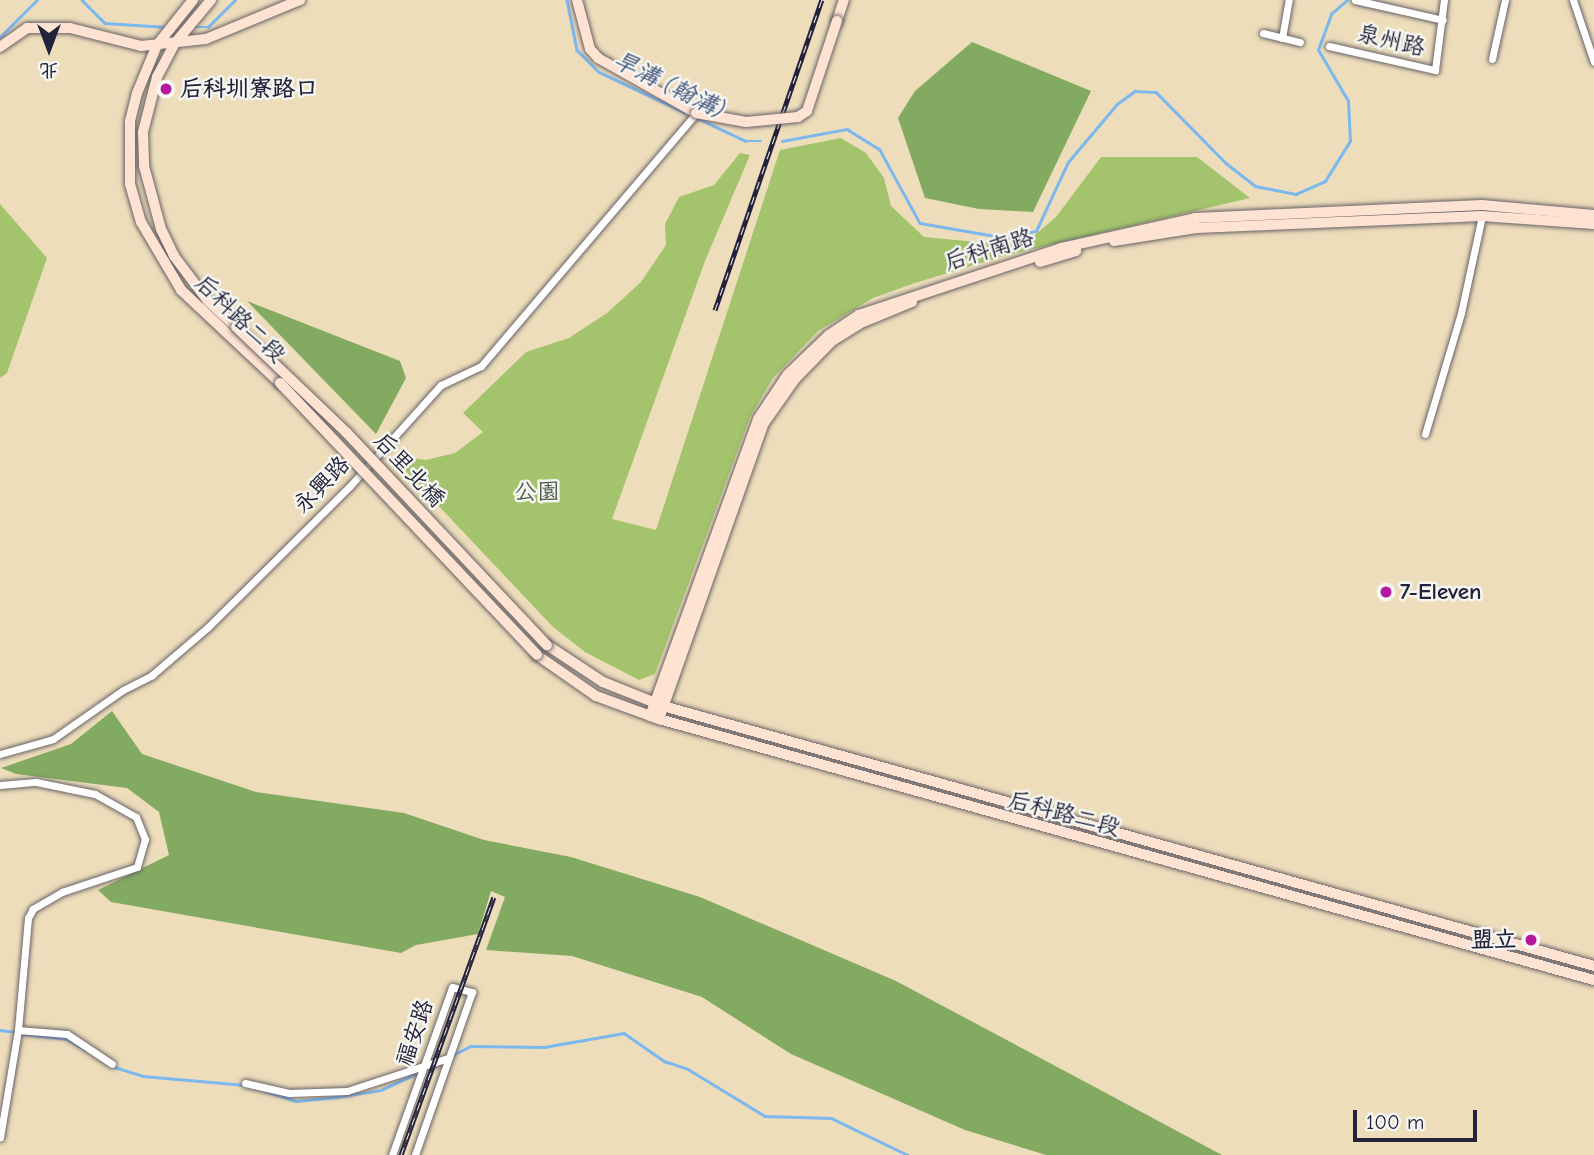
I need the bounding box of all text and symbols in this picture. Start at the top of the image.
north arrow [14,14,84,84]
street label: 泉州路 [1354,20,1428,62]
water label: 旱溝 (翰溝) [609,46,729,124]
text: 北 [40,59,59,81]
place label: 后科圳寮路口 [180,75,318,103]
marker: 后科圳寮路口 [158,81,174,97]
street label: 后科南路 [941,223,1037,277]
street label: 后科路二段 [189,269,291,369]
street label: 后里北橋 [368,427,450,513]
street label: 永興路 [288,451,356,519]
park label: 公園 [514,478,560,506]
place label: 7-Eleven [1400,578,1481,606]
marker: 7-Eleven [1378,584,1394,600]
street label: 后科路二段 [1005,786,1123,842]
place label: 盟立 [1471,926,1517,954]
marker: 盟立 [1523,932,1539,948]
street label: 福安路 [391,996,439,1070]
scale bar [1356,1096,1480,1140]
text: 100 m [1366,1110,1424,1134]

